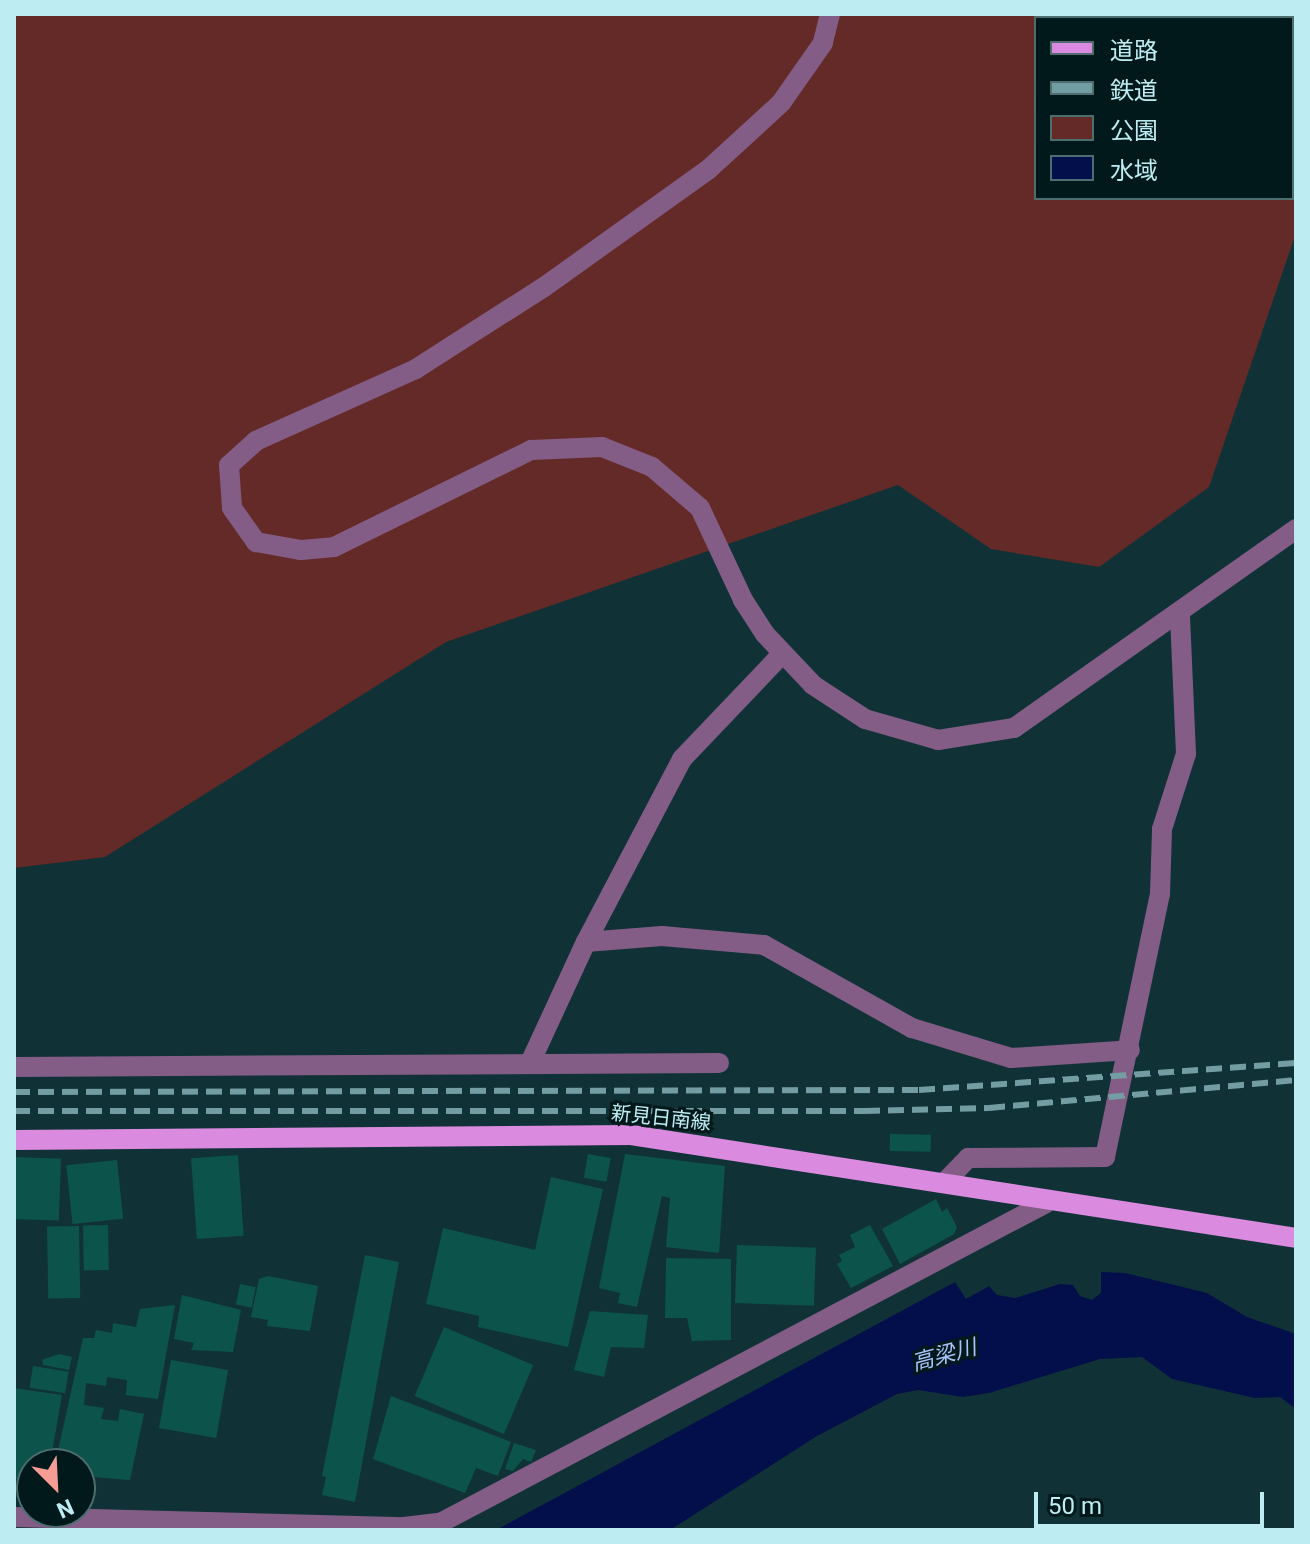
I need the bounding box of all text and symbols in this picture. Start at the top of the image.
legend [1034,16,1294,200]
text: 道路 [1110,37,1158,65]
text: 鉄道 [1110,77,1158,105]
text: 公園 [1110,117,1158,145]
text: 水域 [1110,157,1158,185]
street label: 新見日南線 [610,1101,712,1135]
water label: 高梁川 [909,1334,979,1376]
north arrow [16,1448,96,1528]
scale bar [1038,1476,1268,1526]
text: 50 m [1048,1492,1102,1520]
text: N [53,1494,77,1523]

